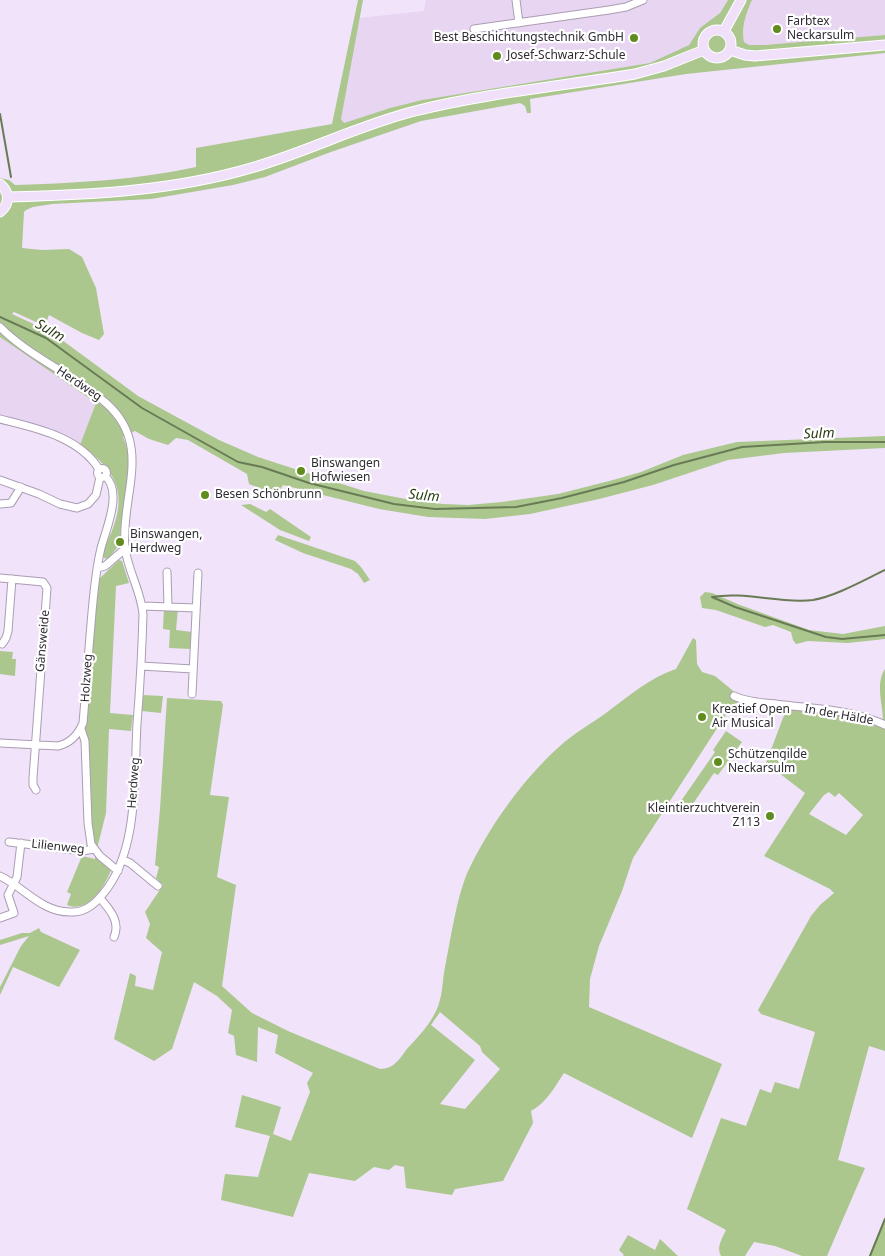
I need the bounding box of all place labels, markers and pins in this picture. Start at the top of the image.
place label: Farbtex Neckarsulm [787,15,854,43]
marker: Farbtex Neckarsulm [771,23,783,35]
place label: Best Beschichtungstechnik GmbH [434,31,624,45]
marker: Best Beschichtungstechnik GmbH [628,32,640,44]
place label: Josef-Schwarz-Schule [507,49,625,63]
marker: Josef-Schwarz-Schule [491,50,503,62]
place label: Binswangen Hofwiesen [311,457,380,485]
marker: Binswangen Hofwiesen [295,465,307,477]
place label: Besen Schönbrunn [215,488,322,502]
marker: Besen Schönbrunn [199,489,211,501]
place label: Binswangen, Herdweg [130,528,202,556]
marker: Binswangen, Herdweg [114,536,126,548]
place label: Kreatief Open Air Musical [712,703,790,731]
marker: Kreatief Open Air Musical [696,711,708,723]
place label: Schützengilde Neckarsulm [728,748,807,776]
marker: Schützengilde Neckarsulm [712,756,724,768]
place label: Kleintierzuchtverein Z113 [648,802,760,830]
marker: Kleintierzuchtverein Z113 [764,810,776,822]

